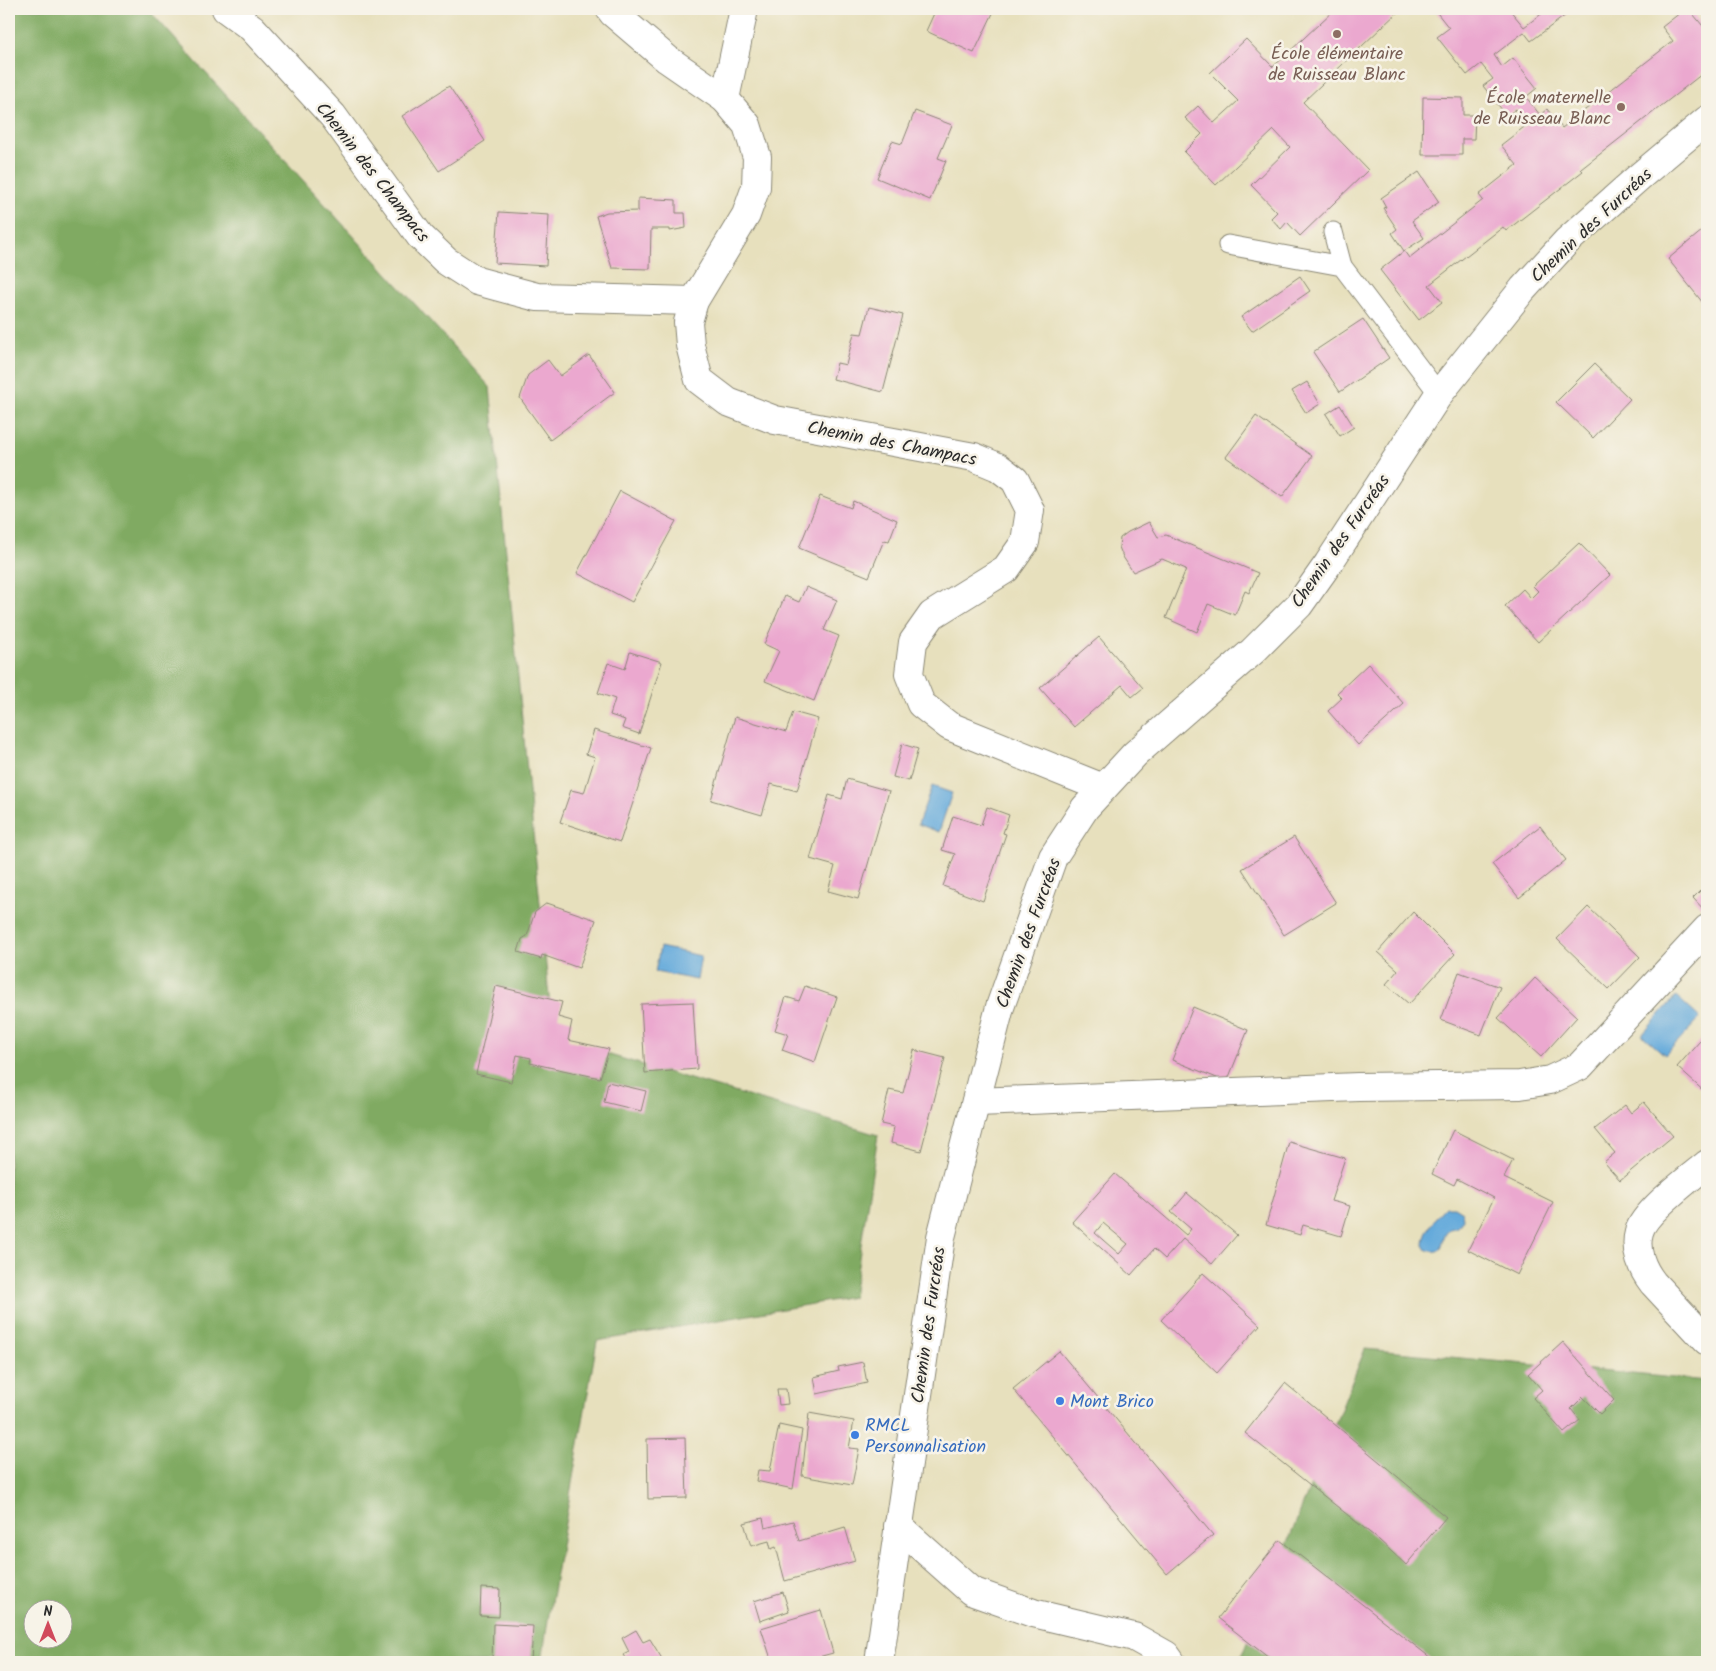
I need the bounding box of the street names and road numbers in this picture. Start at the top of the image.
street label: Chemin des Champacs [307,96,436,250]
street label: Chemin des Furcréas [1524,161,1660,291]
street label: Chemin des Champacs [805,414,979,475]
street label: Chemin des Furcréas [1284,469,1399,615]
street label: Chemin des Furcréas [989,854,1070,1013]
street label: Chemin des Furcréas [904,1245,955,1405]

